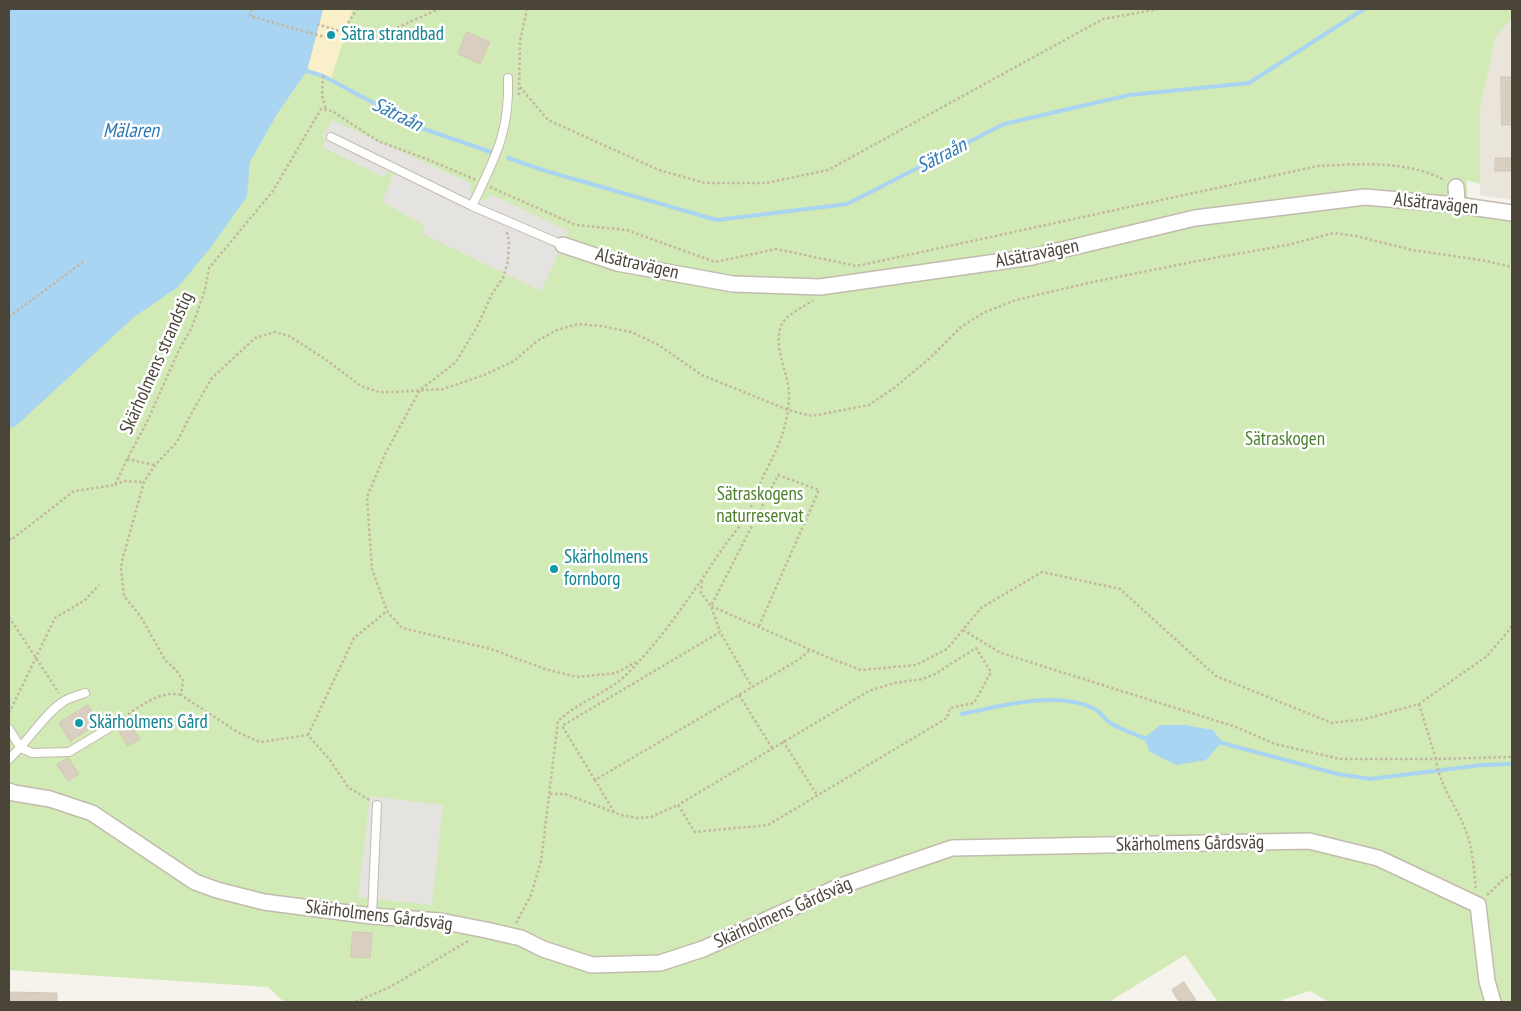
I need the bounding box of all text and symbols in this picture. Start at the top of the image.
place label: Sätra strandbad [341,24,444,46]
marker: Sätra strandbad [325,29,337,41]
water label: Sätraån [368,93,426,137]
water label: Mälaren [103,119,159,143]
water label: Sätraån [913,133,971,179]
street label: Alsätravägen [1393,188,1479,220]
street label: Alsätravägen [993,235,1081,273]
street label: Alsätravägen [593,243,681,285]
street label: Skärholmens strandstig [115,288,199,438]
park label: Sätraskogen [1245,429,1325,451]
park label: Sätraskogens naturreservat [716,484,804,528]
place label: Skärholmens fornborg [564,547,648,591]
marker: Skärholmens fornborg [548,563,560,575]
place label: Skärholmens Gård [89,712,208,734]
marker: Skärholmens Gård [73,717,85,729]
street label: Skärholmens Gårdsväg [1116,831,1264,857]
street label: Skärholmens Gårdsväg [711,872,855,954]
street label: Skärholmens Gårdsväg [304,896,454,936]

